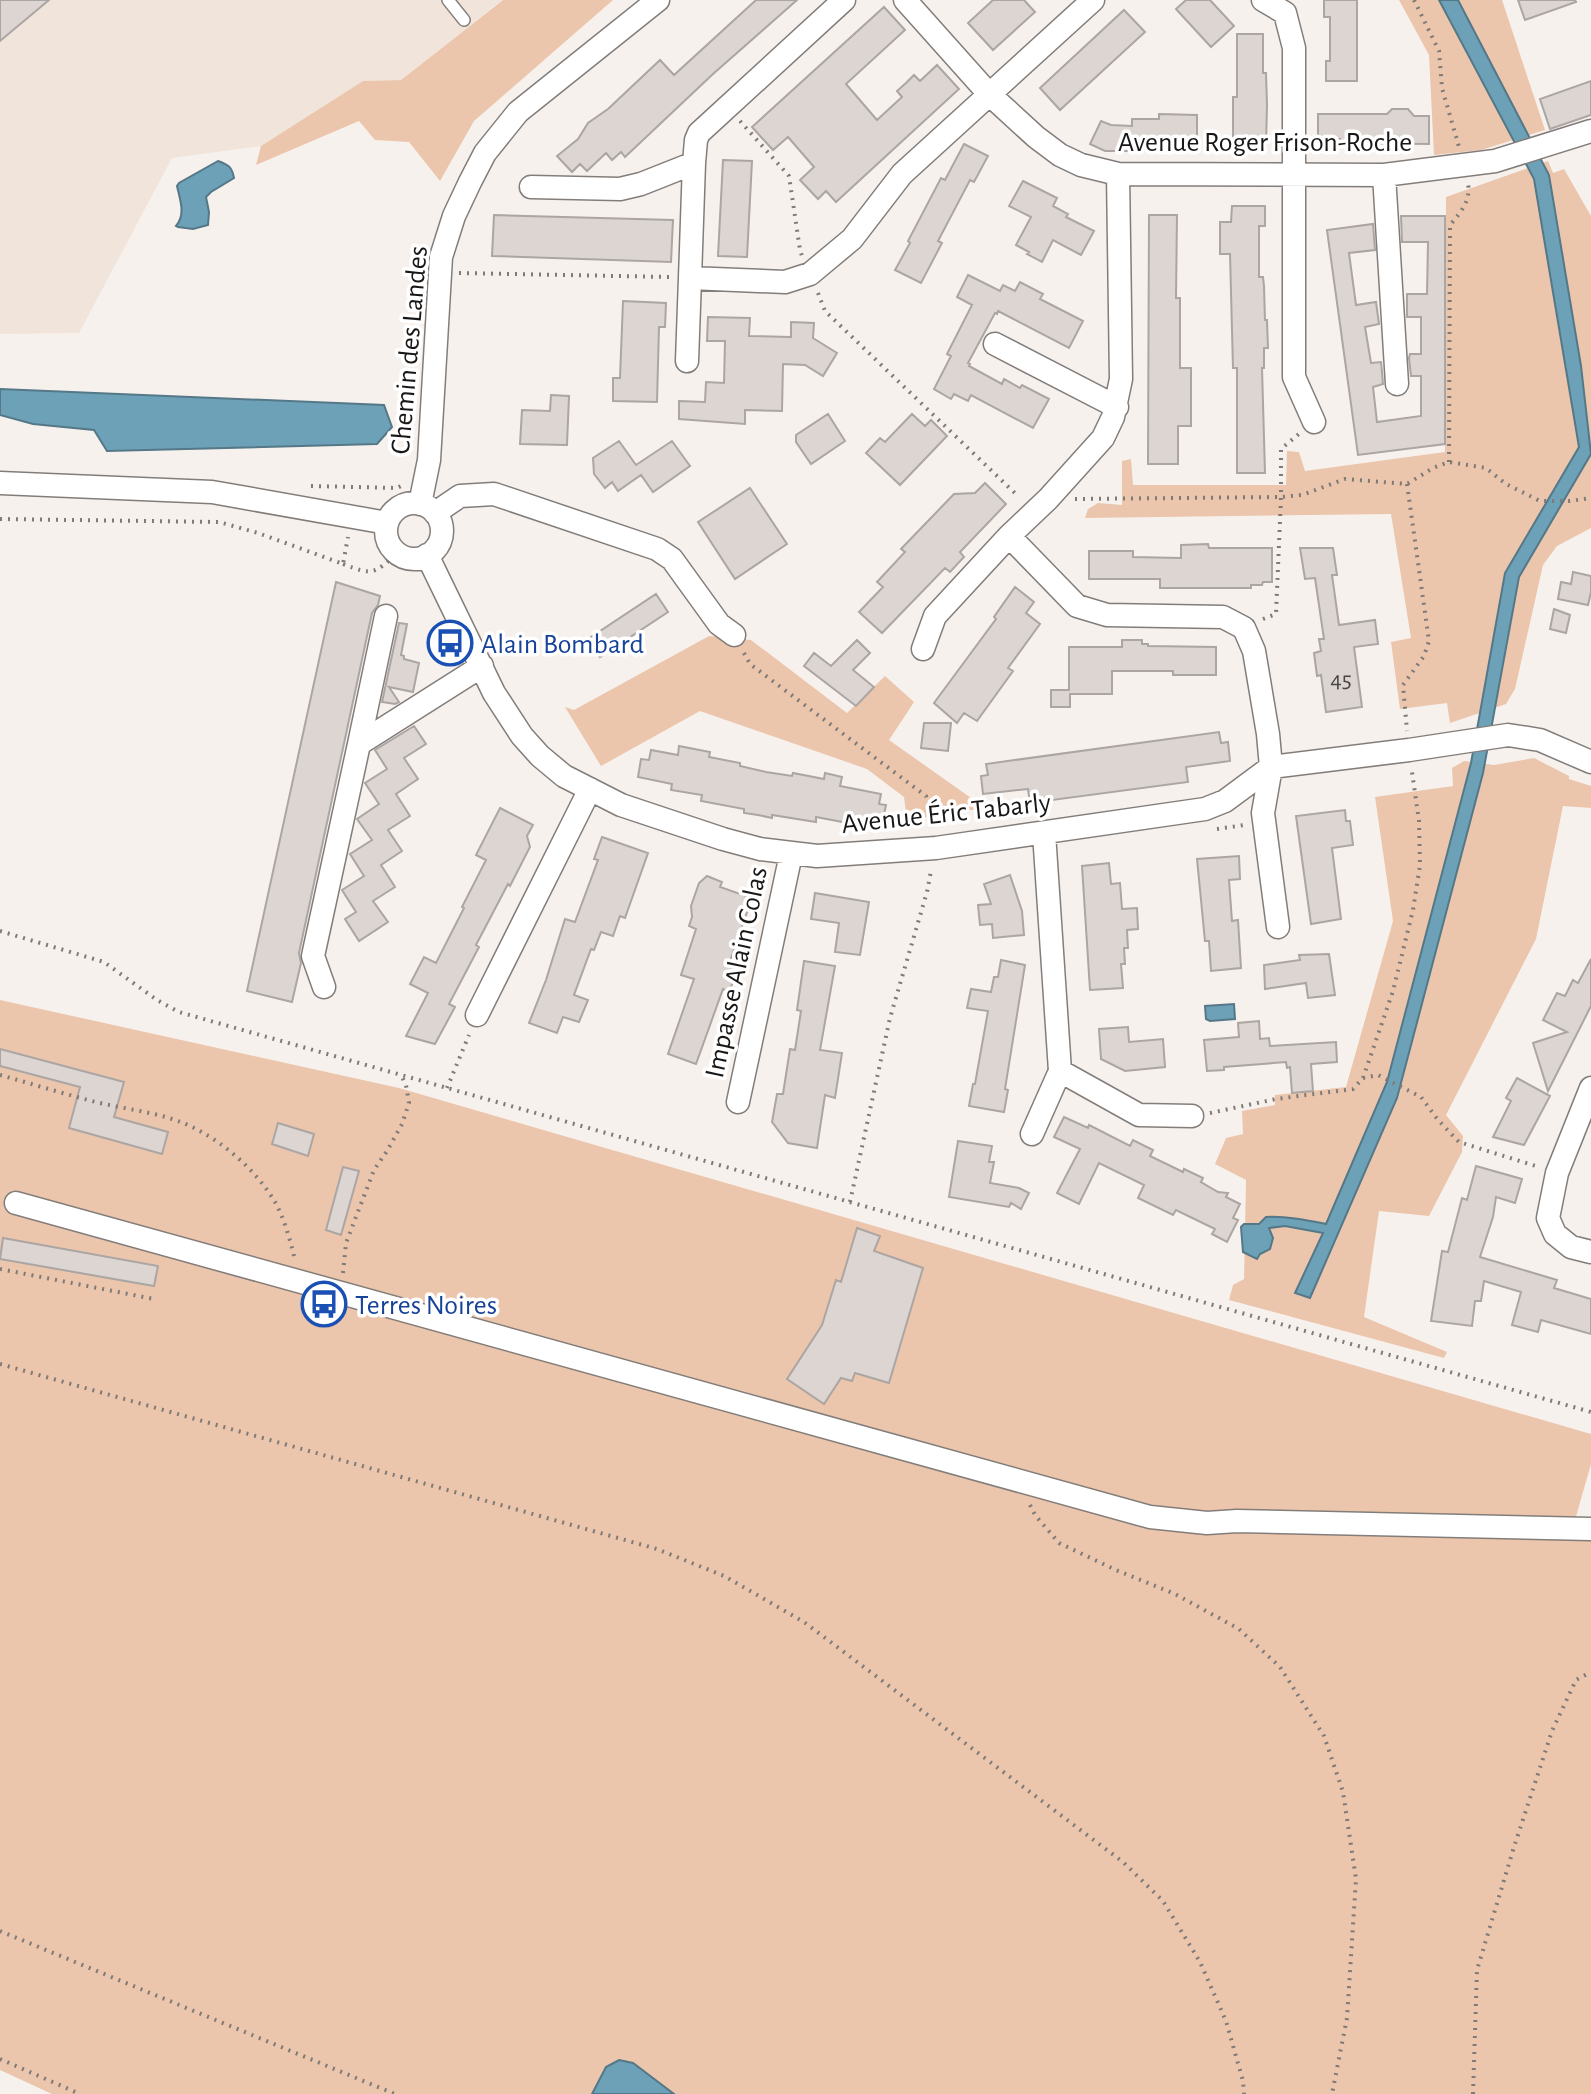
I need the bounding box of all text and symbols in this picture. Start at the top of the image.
street label: Avenue Roger Frison-Roche [1118,129,1412,157]
street label: Chemin des Landes [387,245,433,456]
bus stop icon: Alain Bombard [426,619,474,667]
place label: Alain Bombard [481,631,644,659]
house number: 45 [1330,668,1352,692]
street label: Avenue Éric Tabarly [840,786,1052,839]
street label: Impasse Alain Colas [701,864,773,1080]
bus stop icon: Terres Noires [300,1280,348,1328]
place label: Terres Noires [355,1292,497,1320]

